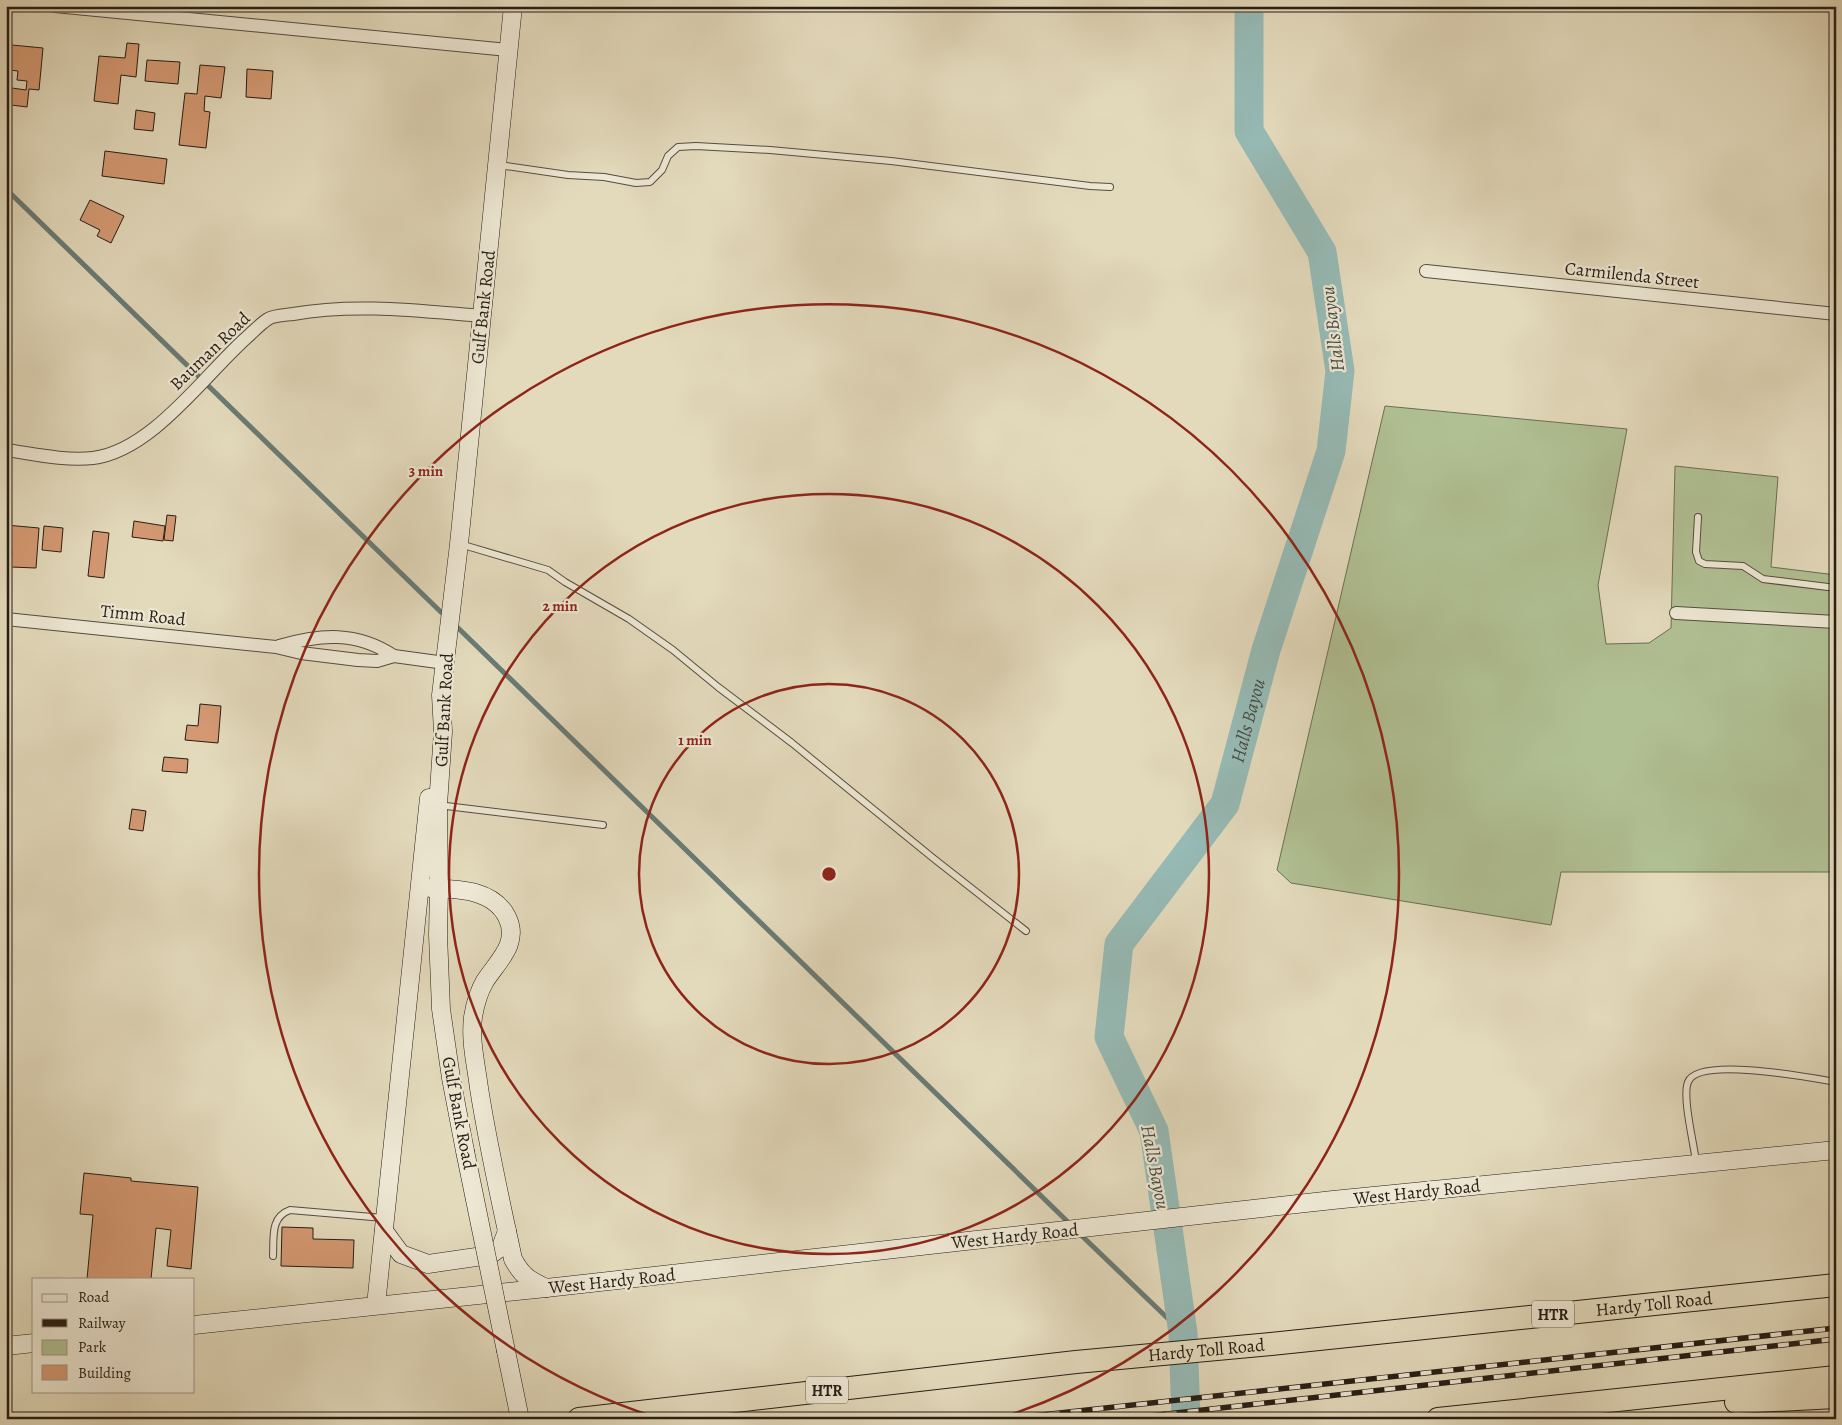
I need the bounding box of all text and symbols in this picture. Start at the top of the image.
street label: Gulf Bank Road [465,249,501,365]
street label: Carmilenda Street [1564,256,1700,294]
water label: Halls Bayou [1315,285,1351,373]
street label: Bauman Road [165,306,256,395]
text: 3 min [409,461,444,481]
text: 2 min [542,596,578,616]
street label: Timm Road [99,599,187,631]
street label: Gulf Bank Road [429,652,459,768]
water label: Halls Bayou [1225,676,1272,765]
text: 1 min [678,730,712,750]
centre of rings [820,865,838,883]
street label: Gulf Bank Road [436,1055,482,1172]
water label: Halls Bayou [1134,1123,1176,1212]
street label: West Hardy Road [1351,1173,1482,1211]
street label: West Hardy Road [949,1217,1080,1255]
street label: West Hardy Road [546,1262,677,1300]
legend [32,1278,195,1392]
street label: Hardy Toll Road [1594,1286,1714,1322]
text: Road [78,1287,110,1307]
road number: HTR [1532,1300,1574,1328]
text: Railway [78,1313,126,1333]
street label: Hardy Toll Road [1147,1333,1266,1367]
text: Park [78,1337,107,1357]
text: Building [78,1363,131,1383]
road number: HTR [806,1376,848,1404]

